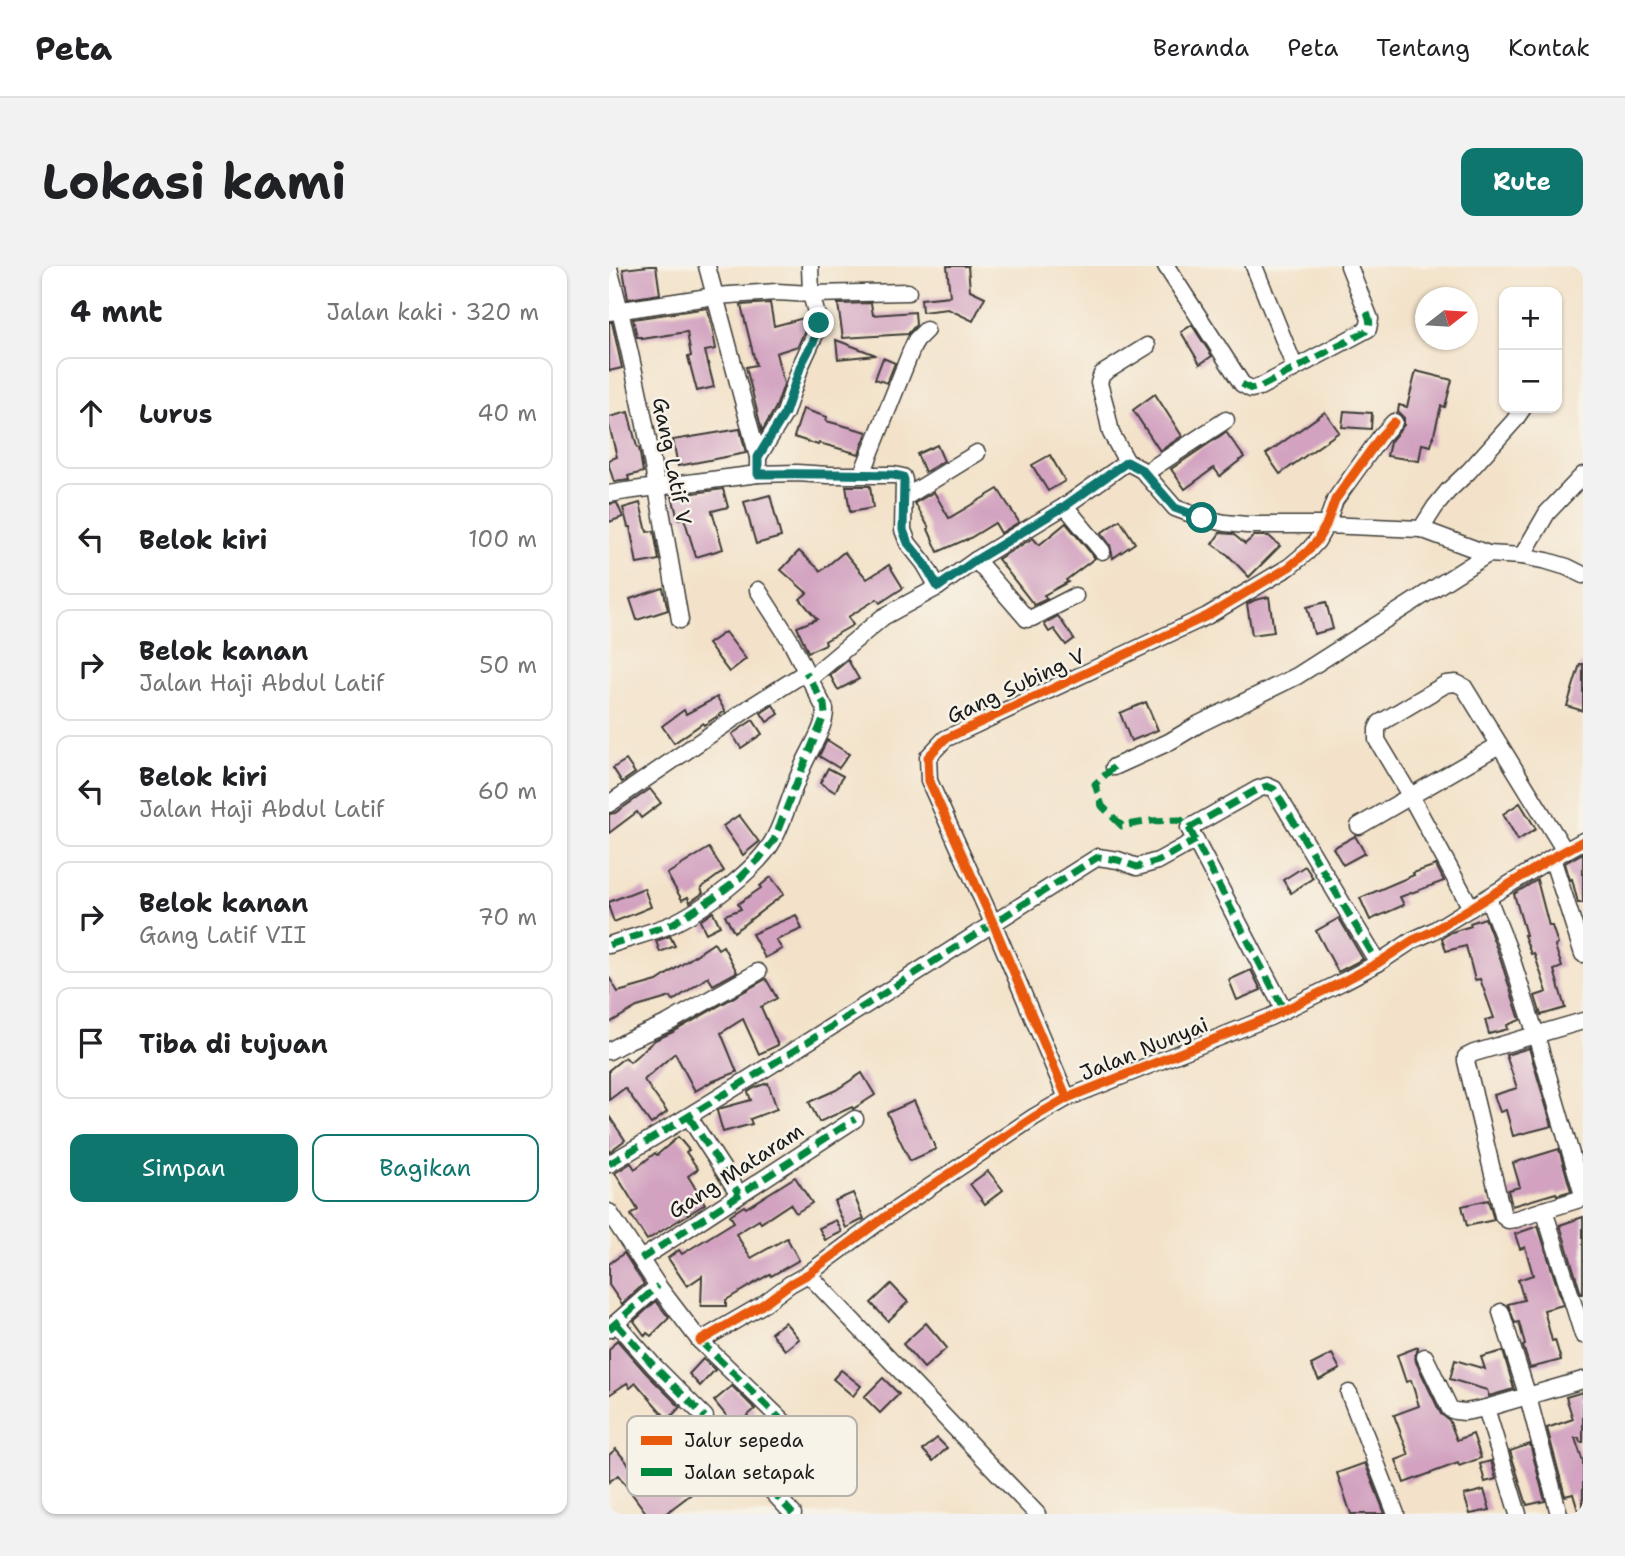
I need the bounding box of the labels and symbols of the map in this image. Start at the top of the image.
north arrow [1415,287,1478,350]
route end [803,307,834,338]
street label: Gang Latif V [646,395,698,527]
route start [1186,502,1217,533]
street label: Gang Subing V [942,642,1090,730]
street label: Jalan Nunyai [1076,1011,1212,1087]
street label: Gang Mataram [663,1117,809,1225]
legend [627,1416,857,1496]
text: Jalur sepeda [684,1428,804,1453]
text: Jalan setapak [684,1460,815,1485]

